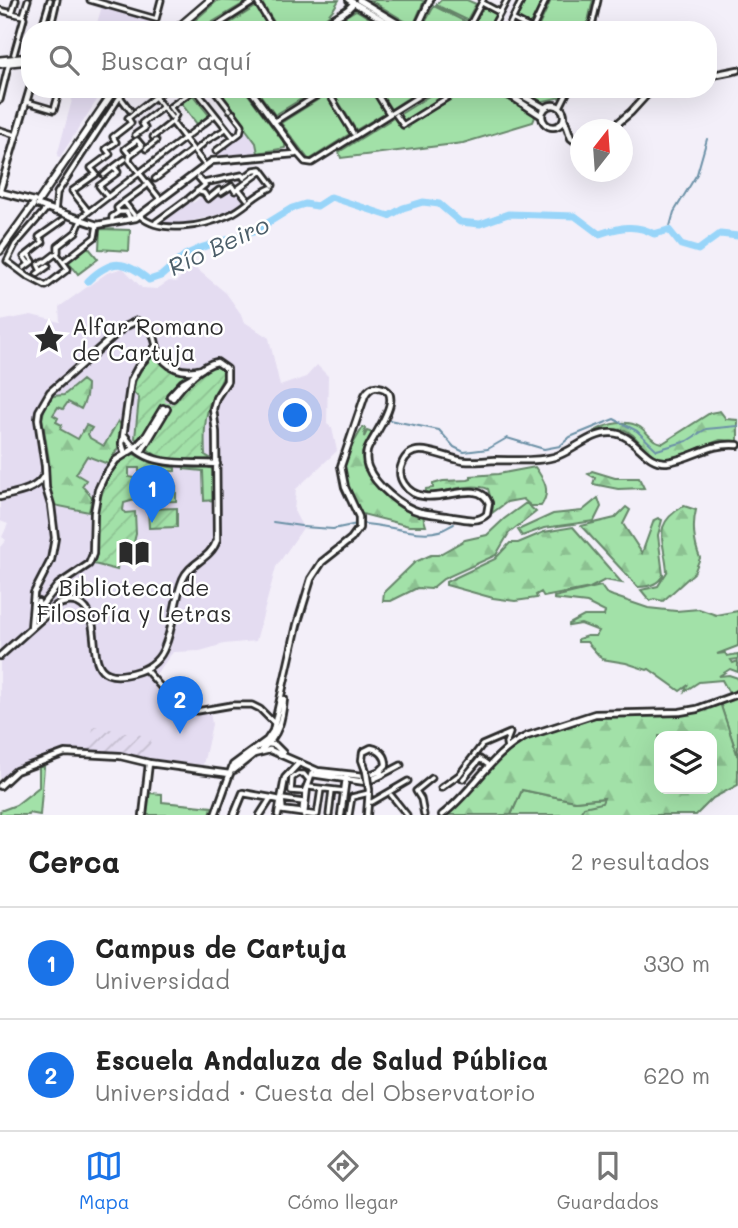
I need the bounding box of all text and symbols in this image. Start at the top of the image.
search box [21,21,717,98]
icon: search [45,41,83,79]
text: Buscar aquí [101,43,252,77]
north arrow [570,119,633,182]
water label: Río Beiro [162,208,274,282]
place label: Alfar Romano de Cartuja [72,311,223,367]
place icon: Alfar Romano de Cartuja [32,322,66,356]
your location [278,398,312,432]
pin: 1 [129,465,175,523]
library icon: Biblioteca de Filosofía y Letras [117,536,151,570]
place label: Biblioteca de Filosofía y Letras [37,572,231,628]
pin: 2 [157,676,203,734]
map controls [654,731,717,794]
button: layers [654,731,717,794]
text: Cerca [28,841,120,881]
text: 2 resultados [571,846,710,876]
text: Campus de Cartuja [95,931,347,965]
text: 1 [46,948,56,978]
text: 330 m [643,948,710,978]
text: Universidad [95,965,230,995]
text: Escuela Andaluza de Salud Pública [95,1043,548,1077]
text: 2 [45,1060,57,1090]
text: 620 m [643,1060,710,1090]
text: Universidad · Cuesta del Observatorio [95,1077,535,1107]
tab: Mapa [79,1147,130,1214]
tab: Cómo llegar [288,1147,399,1214]
tab: Guardados [557,1147,659,1214]

